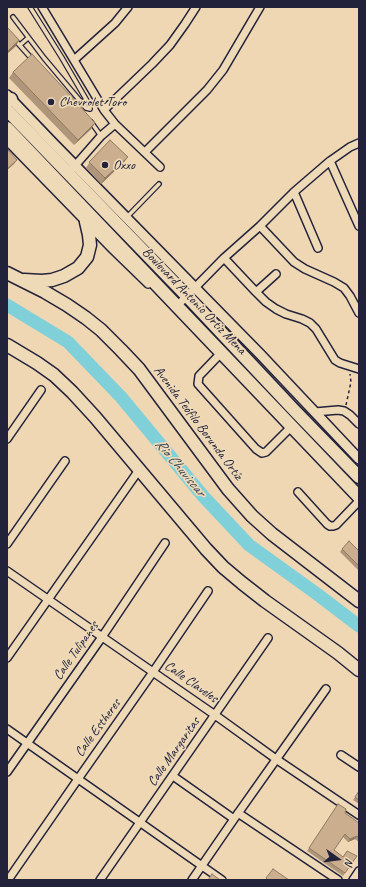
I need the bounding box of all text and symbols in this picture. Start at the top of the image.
place label: Chevrolet Toro [59,94,126,110]
marker: Chevrolet Toro [46,97,56,107]
place label: Oxxo [113,157,135,173]
marker: Oxxo [100,160,110,170]
street label: Boulevard Antonio Ortiz Mena [138,244,250,358]
street label: Avenida Teófilo Borunda Ortíz [150,363,246,483]
water label: Rio Chuviscar [151,436,209,500]
street label: Calle Tulipanes [50,619,102,683]
street label: Calle Claveles [161,658,221,706]
street label: Calle Estheres [71,696,125,760]
street label: Calle Margaritas [144,714,204,790]
north arrow [318,839,358,879]
text: N [342,857,357,867]

